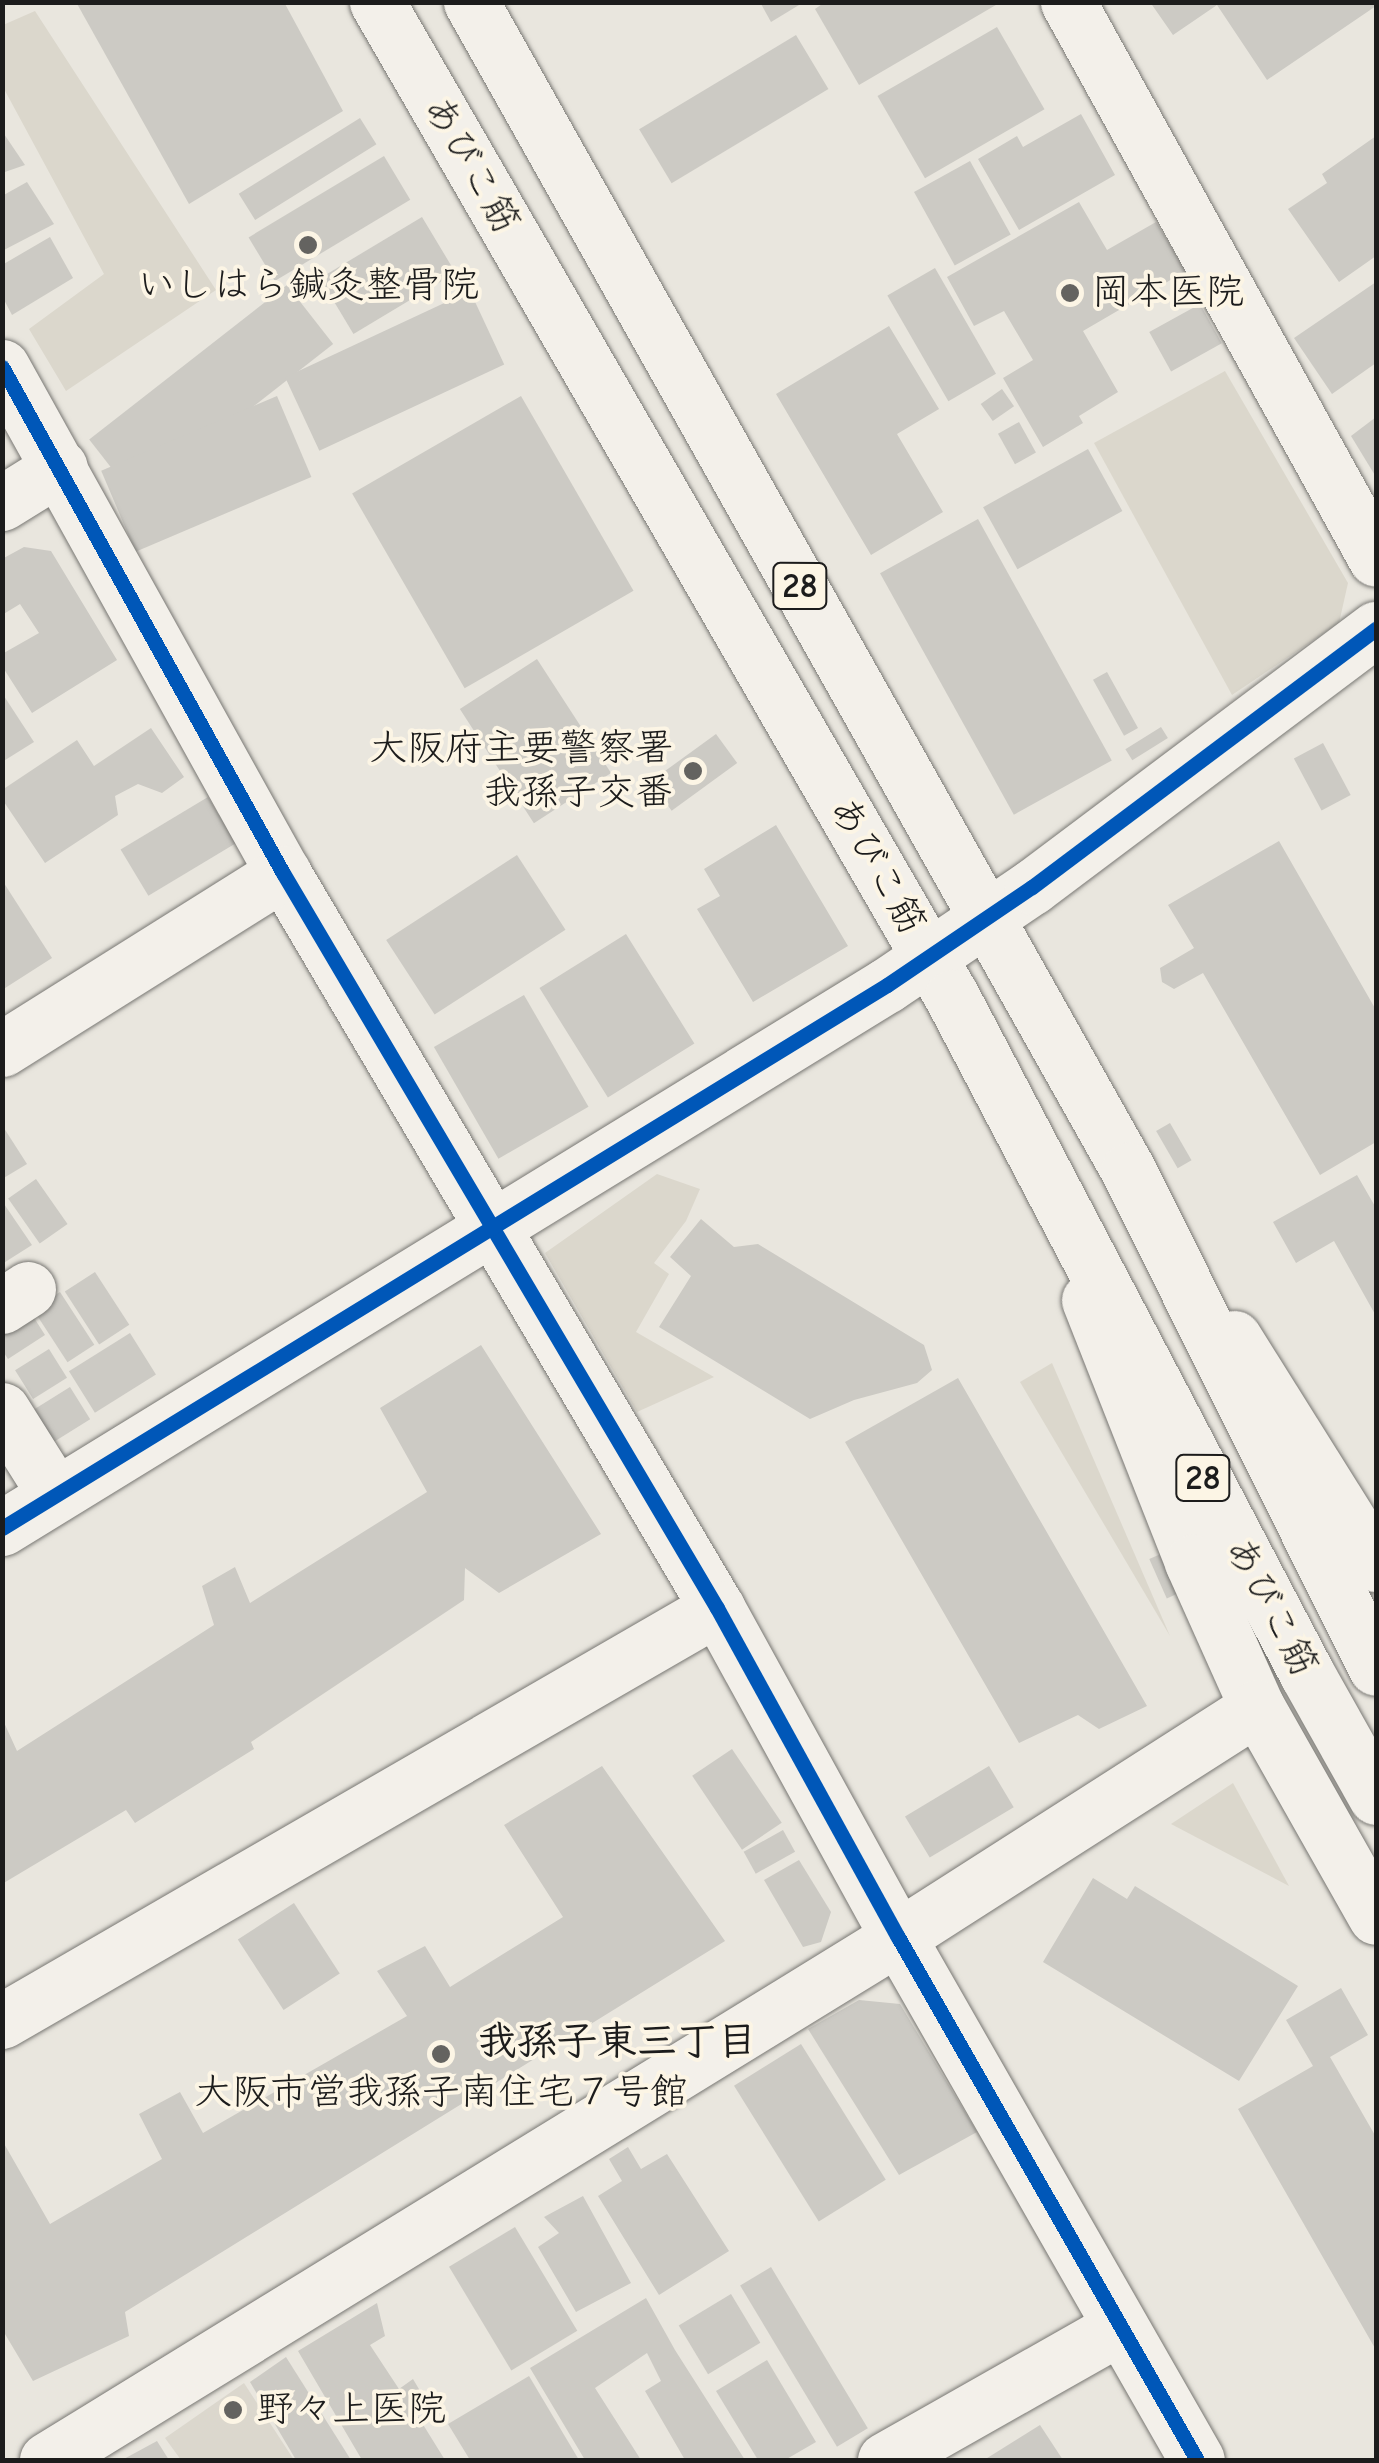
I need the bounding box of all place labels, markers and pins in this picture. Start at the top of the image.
marker: いしはら鍼灸整骨院 [295,232,321,258]
place label: いしはら鍼灸整骨院 [137,263,479,309]
place label: 岡本医院 [1092,270,1244,316]
marker: 岡本医院 [1057,280,1083,306]
place label: 大阪府主要警察署 我孫子交番 [369,726,673,816]
marker: 大阪府主要警察署 我孫子交番 [682,760,704,782]
marker: 大阪市営我孫子南住宅７号館 [430,2043,452,2065]
place label: 大阪市営我孫子南住宅７号館 [194,2070,688,2116]
place label: 野々上医院 [256,2387,446,2433]
marker: 野々上医院 [220,2397,246,2423]

